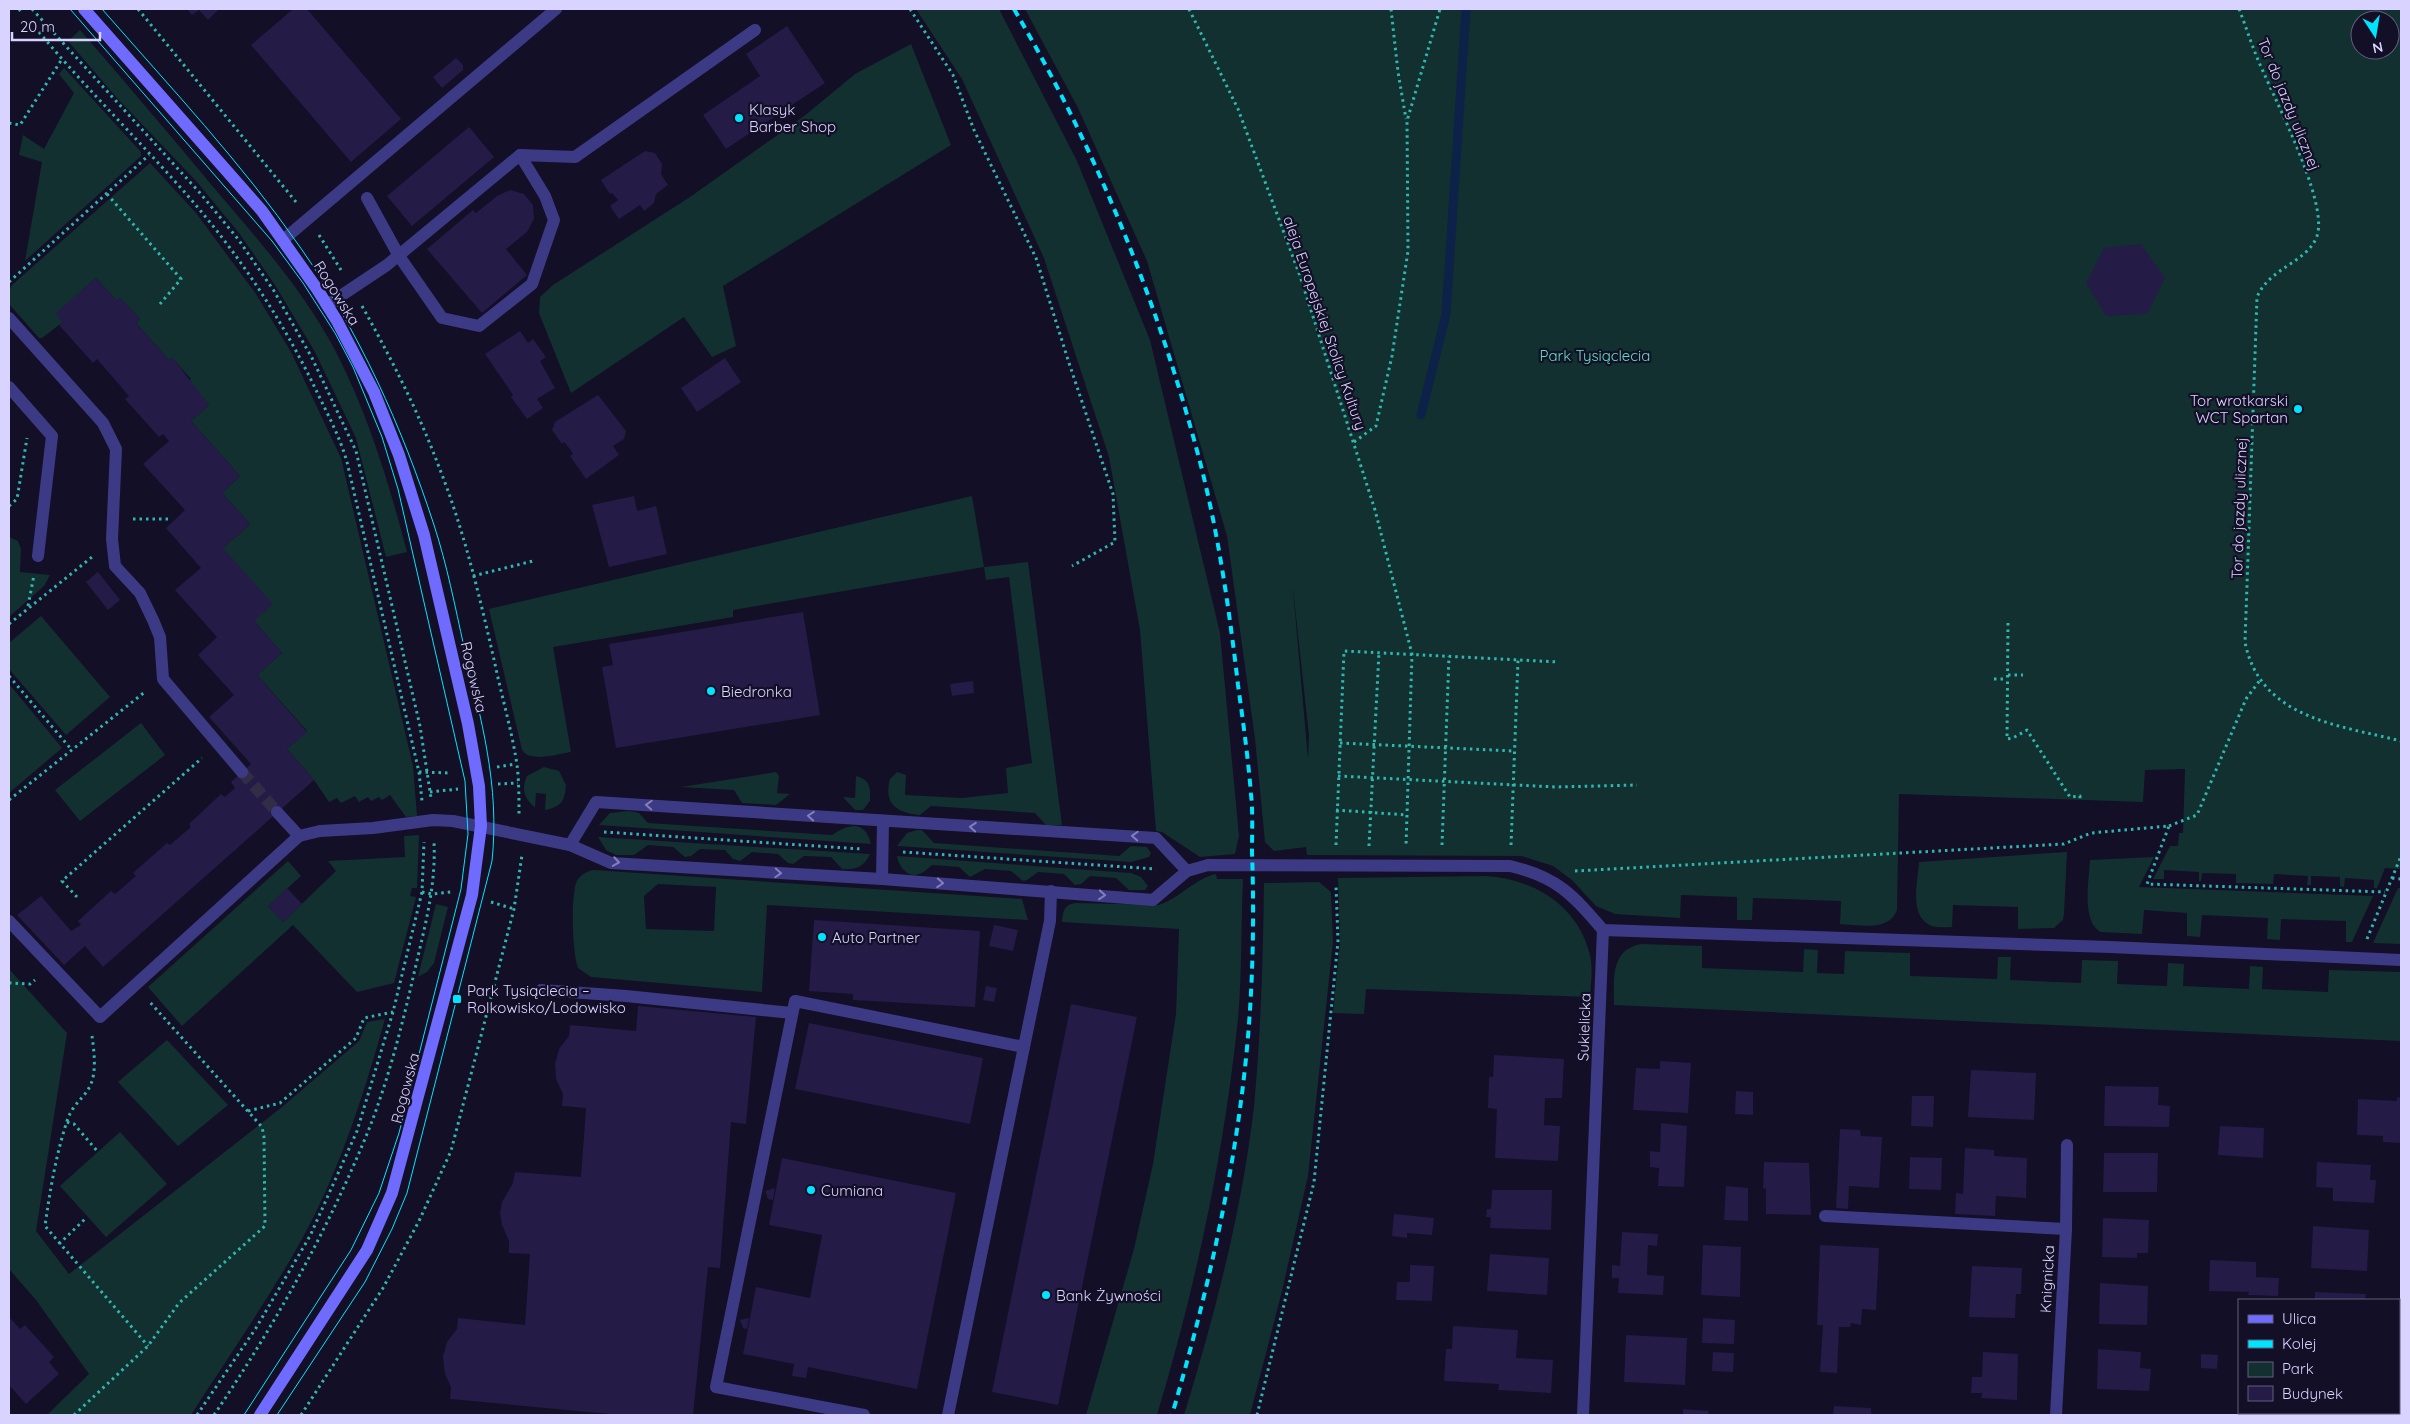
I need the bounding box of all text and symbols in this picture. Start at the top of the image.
scale bar [12,10,100,42]
north arrow [2350,10,2400,60]
text: 20 m [20,17,55,36]
street label: Tor do jazdy ulicznej [2254,35,2324,173]
text: N [2371,38,2385,58]
place label: Klasyk Barber Shop [749,100,836,136]
marker: Klasyk Barber Shop [733,112,745,124]
street label: aleja Europejskiej Stolicy Kultury [1279,213,1371,433]
street label: Rogowska [310,257,364,329]
park label: Park Tysiąclecia [1540,346,1650,365]
place label: Tor wrotkarski WCT Spartan [2190,391,2288,427]
marker: Tor wrotkarski WCT Spartan [2292,403,2304,415]
street label: Tor do jazdy ulicznej [2227,437,2251,579]
street label: Rogowska [457,640,491,714]
place label: Biedronka [721,682,792,701]
marker: Biedronka [705,685,717,697]
one-way arrow [645,800,653,811]
one-way arrow [807,810,815,821]
one-way arrow [969,821,977,832]
one-way arrow [1131,831,1139,842]
one-way arrow [612,856,620,867]
one-way arrow [774,867,782,878]
one-way arrow [936,878,944,889]
one-way arrow [1098,890,1106,901]
place label: Auto Partner [832,928,920,947]
marker: Auto Partner [816,931,828,943]
place label: Park Tysiąclecia – Rolkowisko/Lodowisko [467,981,626,1017]
marker: Park Tysiąclecia – Rolkowisko/Lodowisko [451,993,463,1005]
street label: Sukielicka [1573,993,1595,1061]
street label: Rogowska [386,1051,424,1125]
place label: Cumiana [821,1181,883,1200]
marker: Cumiana [805,1184,817,1196]
street label: Knignicka [2036,1245,2058,1313]
place label: Bank Żywności [1056,1286,1161,1305]
marker: Bank Żywności [1040,1289,1052,1301]
legend [2238,1299,2400,1414]
text: Ulica [2282,1309,2316,1328]
text: Kolej [2282,1334,2317,1353]
text: Park [2282,1359,2314,1378]
text: Budynek [2282,1384,2343,1403]

